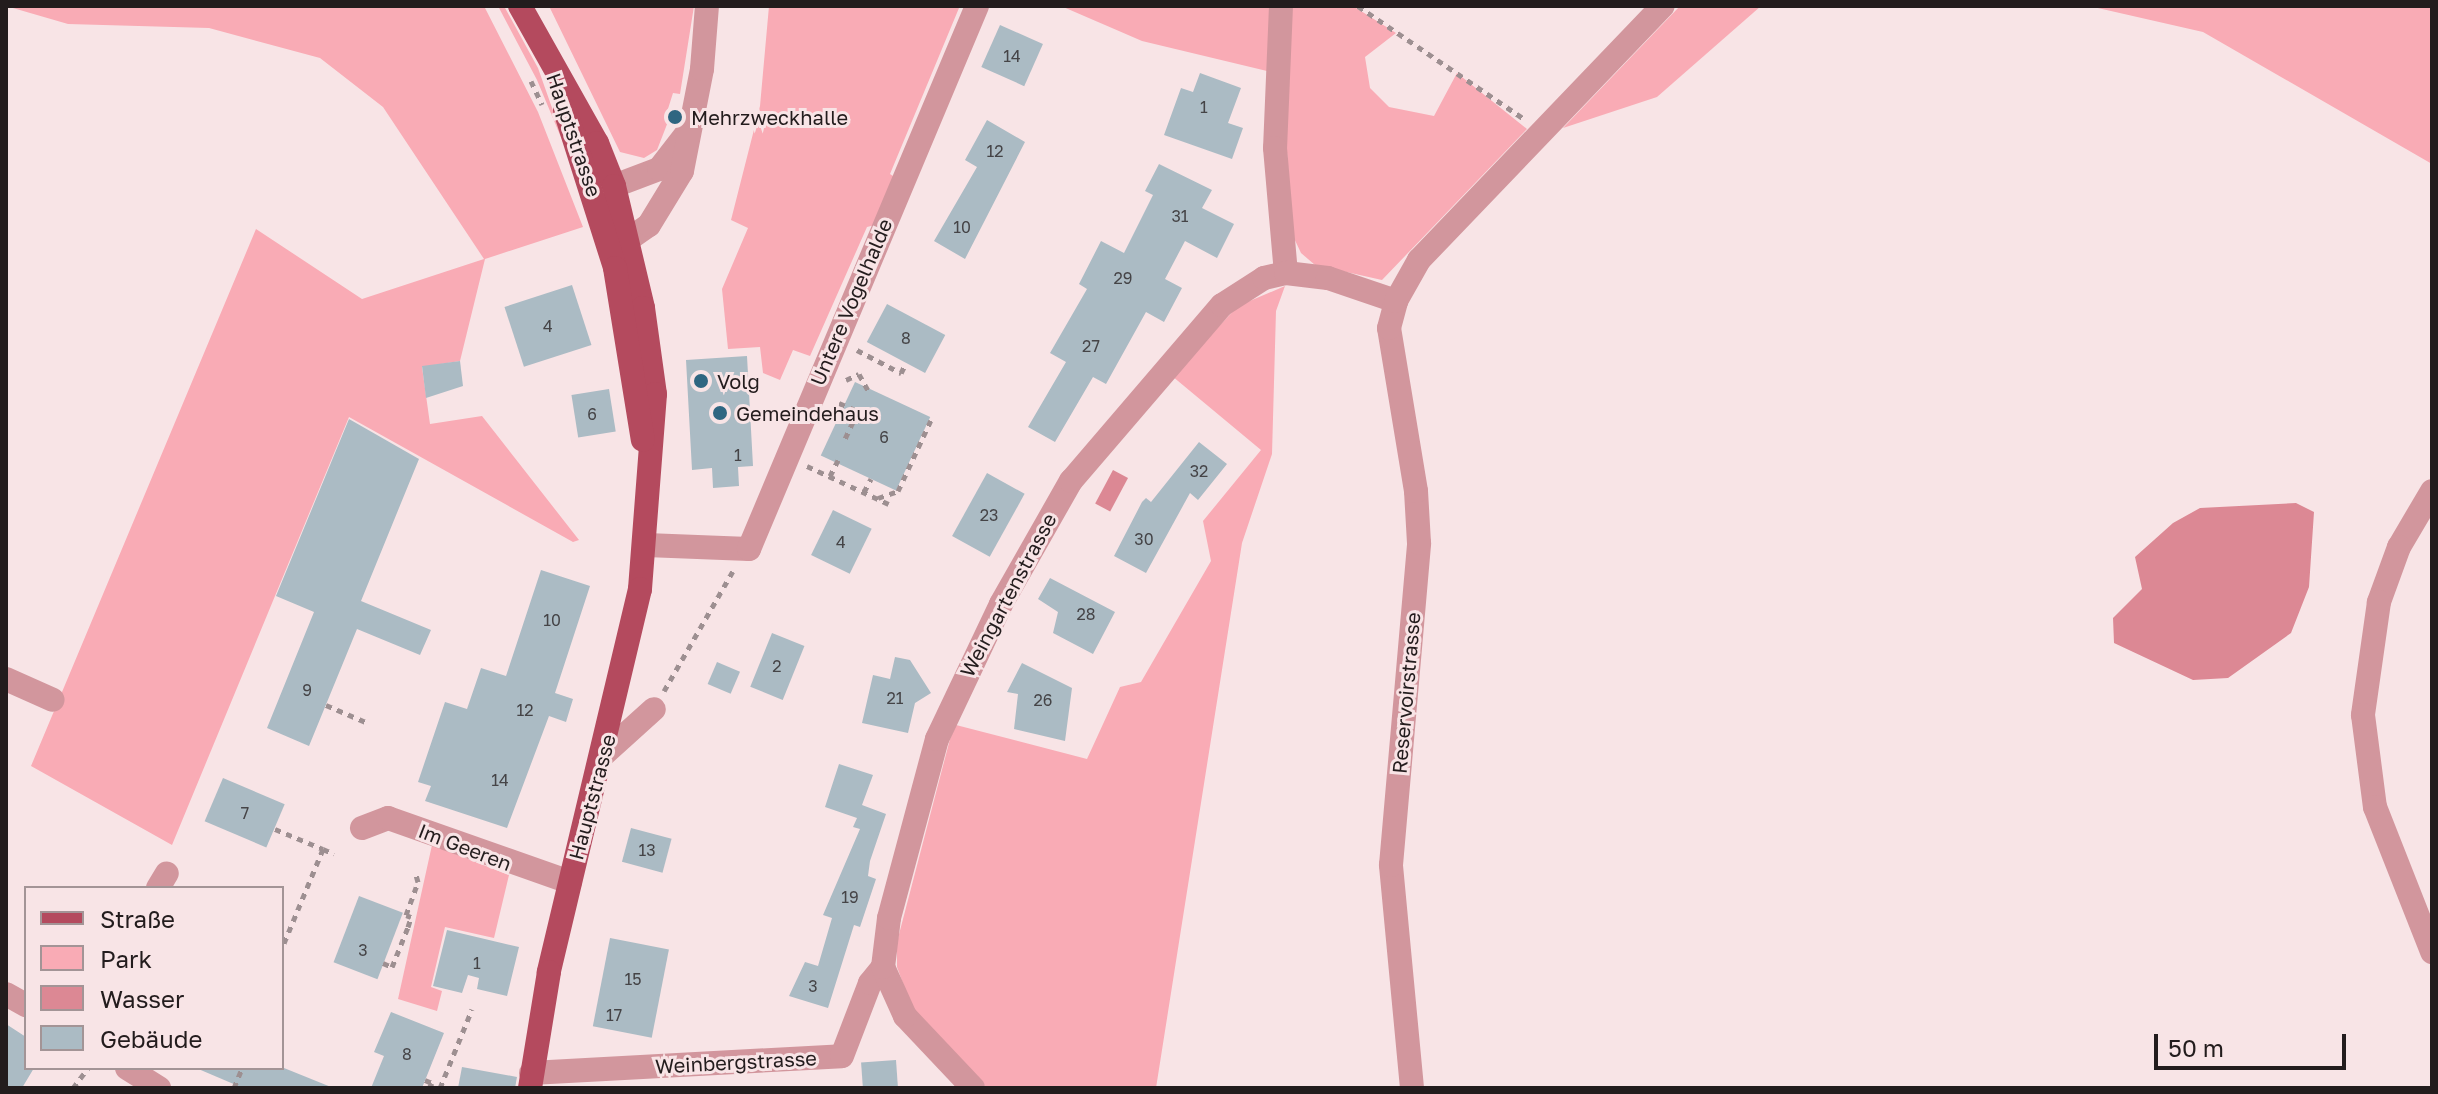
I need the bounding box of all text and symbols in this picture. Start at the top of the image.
house number: 14 [1003,46,1021,66]
street label: Hauptstrasse [542,70,606,200]
house number: 1 [1200,97,1208,117]
place label: Mehrzweckhalle [691,105,848,129]
marker: Mehrzweckhalle [666,108,684,126]
house number: 12 [986,141,1004,161]
house number: 31 [1171,206,1189,226]
street label: Untere Vogelhalde [805,215,897,389]
house number: 10 [953,217,971,237]
house number: 29 [1114,268,1132,288]
house number: 4 [543,316,553,336]
house number: 8 [901,328,911,348]
house number: 27 [1082,336,1100,356]
place label: Volg [717,369,760,393]
marker: Volg [692,372,710,390]
place label: Gemeindehaus [736,401,879,425]
house number: 6 [587,404,597,424]
marker: Gemeindehaus [711,404,729,422]
house number: 6 [879,427,889,447]
house number: 1 [734,445,742,465]
house number: 32 [1190,461,1208,481]
house number: 23 [980,505,998,525]
street label: Weingartenstrasse [955,509,1061,681]
house number: 30 [1134,529,1154,549]
house number: 4 [836,532,846,552]
house number: 28 [1076,604,1096,624]
house number: 10 [543,610,561,630]
street label: Reservoirstrasse [1387,611,1425,775]
house number: 2 [772,656,782,676]
house number: 9 [302,680,312,700]
house number: 21 [886,688,904,708]
house number: 26 [1034,690,1052,710]
house number: 12 [516,700,534,720]
street label: Hauptstrasse [564,731,620,863]
house number: 14 [491,770,509,790]
house number: 7 [241,803,249,823]
street label: Im Geeren [415,818,515,876]
house number: 13 [638,840,656,860]
legend [24,886,284,1070]
house number: 19 [841,887,859,907]
text: Straße [100,904,175,933]
house number: 3 [358,940,368,960]
text: Park [100,944,152,973]
house number: 1 [473,953,481,973]
house number: 15 [624,969,642,989]
house number: 3 [808,976,818,996]
text: Wasser [100,984,184,1013]
house number: 17 [606,1005,622,1025]
scale bar [2158,1018,2350,1068]
text: Gebäude [100,1024,202,1053]
text: 50 m [2168,1033,2224,1062]
house number: 8 [402,1044,412,1064]
street label: Weinbergstrasse [655,1046,817,1078]

